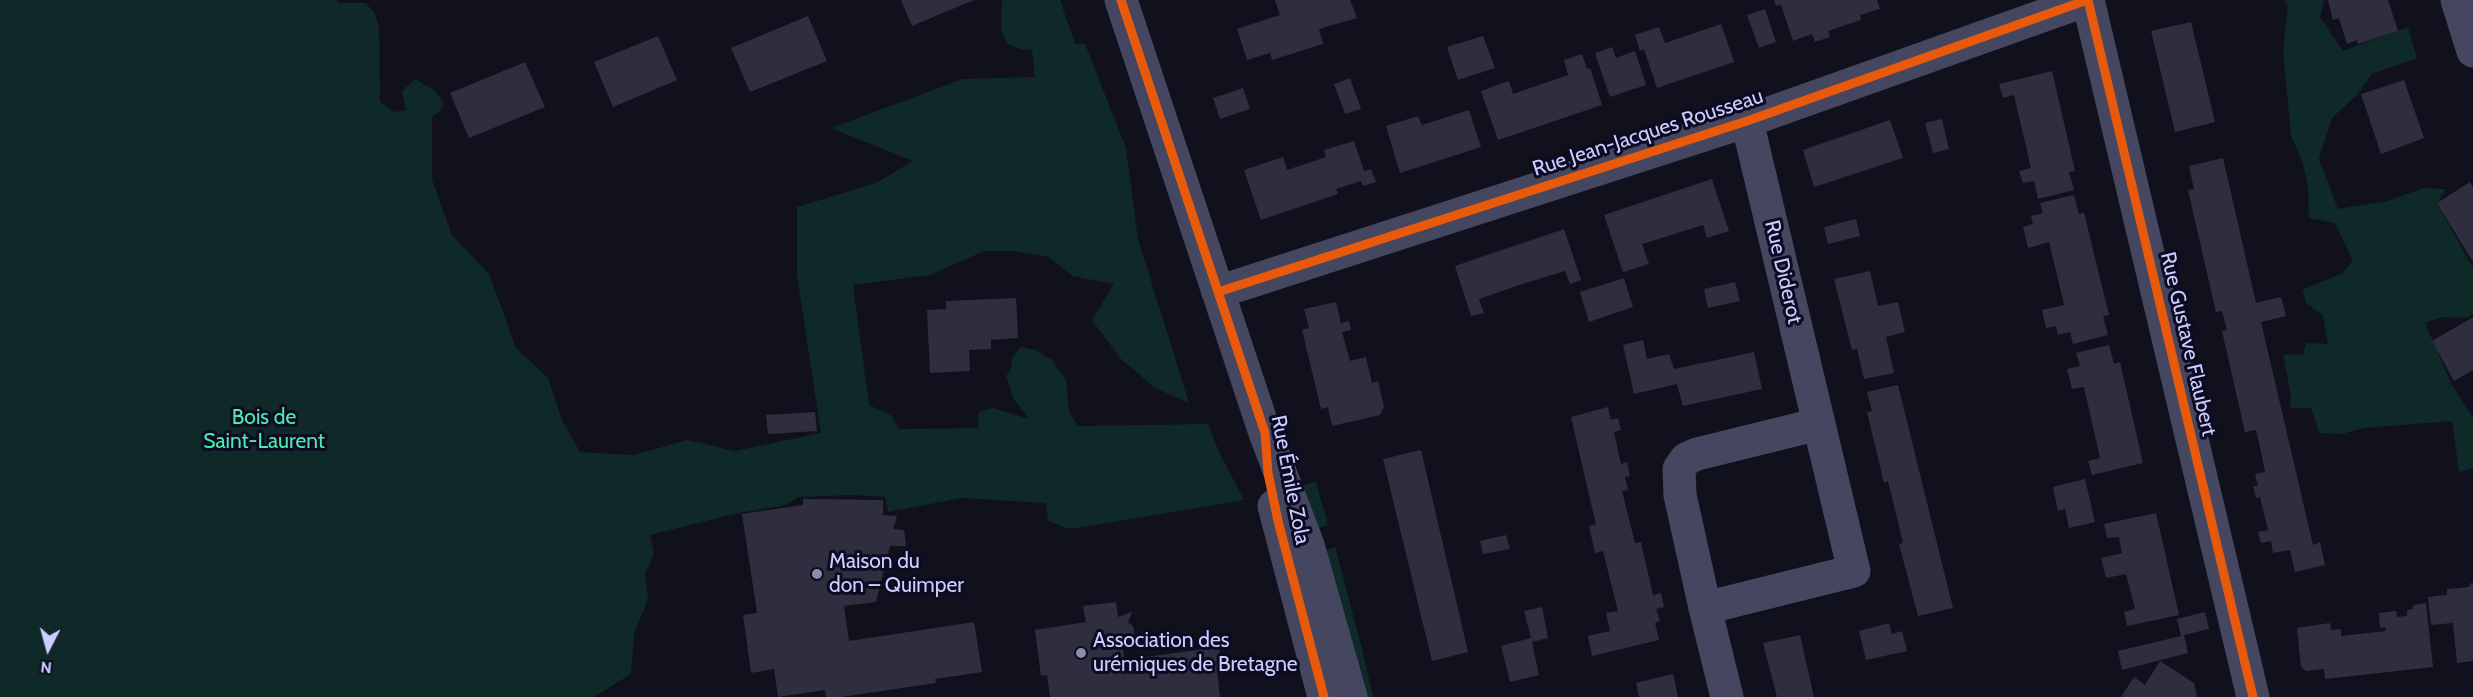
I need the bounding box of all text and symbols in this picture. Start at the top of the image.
street label: Rue Jean-Jacques Rousseau [1530,84,1766,182]
street label: Rue Diderot [1759,218,1807,326]
street label: Rue Gustave Flaubert [2155,250,2221,438]
park label: Bois de Saint-Laurent [203,405,325,455]
street label: Rue Émile Zola [1265,413,1315,547]
place label: Maison du don – Quimper [829,549,964,599]
marker: Maison du don – Quimper [810,567,824,581]
north arrow [18,619,78,679]
place label: Association des urémiques de Bretagne [1093,628,1298,678]
marker: Association des urémiques de Bretagne [1074,646,1088,660]
text: N [39,657,53,677]

